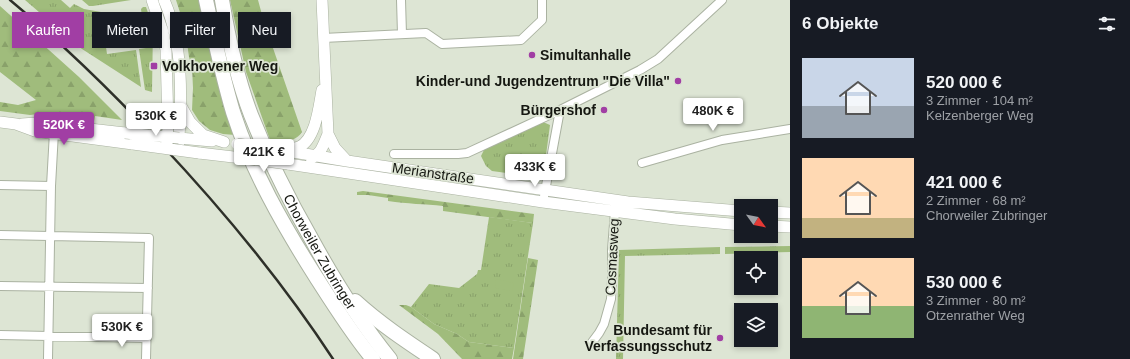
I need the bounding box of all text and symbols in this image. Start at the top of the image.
chip: Kaufen [12,12,84,48]
chip: Mieten [92,12,162,48]
chip: Filter [170,12,230,48]
chip: Neu [238,12,291,48]
icon: filters [1096,13,1118,35]
text: 6 Objekte [802,14,879,33]
place label: Simultanhalle [540,47,631,63]
marker: Simultanhalle [527,50,537,60]
place label: Volkhovener Weg [162,58,278,74]
marker: Volkhovener Weg [149,61,159,71]
place label: Kinder-und Jugendzentrum "Die Villa" [416,73,670,89]
text: 520 000 € [926,73,1002,92]
icon: home [834,74,882,122]
marker: Kinder-und Jugendzentrum "Die Villa" [673,76,683,86]
text: 3 Zimmer · 104 m² [926,93,1033,108]
pin: 480K € [680,98,746,132]
place label: Bürgershof [521,102,596,118]
pin: 530K € [123,103,189,137]
text: 480K € [692,103,734,118]
marker: Bürgershof [599,105,609,115]
text: 530K € [135,108,177,123]
text: Kelzenberger Weg [926,108,1033,123]
pin: 520K € [31,112,97,146]
text: 520K € [43,117,85,132]
pin: 421K € [231,139,297,173]
text: 421K € [243,144,285,159]
pin: 433K € [502,154,568,188]
street label: Merianstraße [391,159,475,187]
text: 433K € [514,159,556,174]
text: 421 000 € [926,173,1002,192]
icon: home [834,174,882,222]
street label: Chorweiler Zubringer [280,191,360,313]
text: 2 Zimmer · 68 m² [926,193,1026,208]
north arrow [734,199,778,243]
map controls [734,199,778,347]
text: Chorweiler Zubringer [926,208,1047,223]
street label: Cosmasweg [602,218,622,296]
button: locate [734,251,778,295]
text: 530 000 € [926,273,1002,292]
icon: home [834,274,882,322]
text: 3 Zimmer · 80 m² [926,293,1026,308]
button: layers [734,303,778,347]
text: Otzenrather Weg [926,308,1025,323]
pin: 530K € [89,314,155,348]
text: 530K € [101,319,143,334]
place label: Bundesamt für Verfassungsschutz [584,322,713,354]
marker: Bundesamt für Verfassungsschutz [715,333,725,343]

